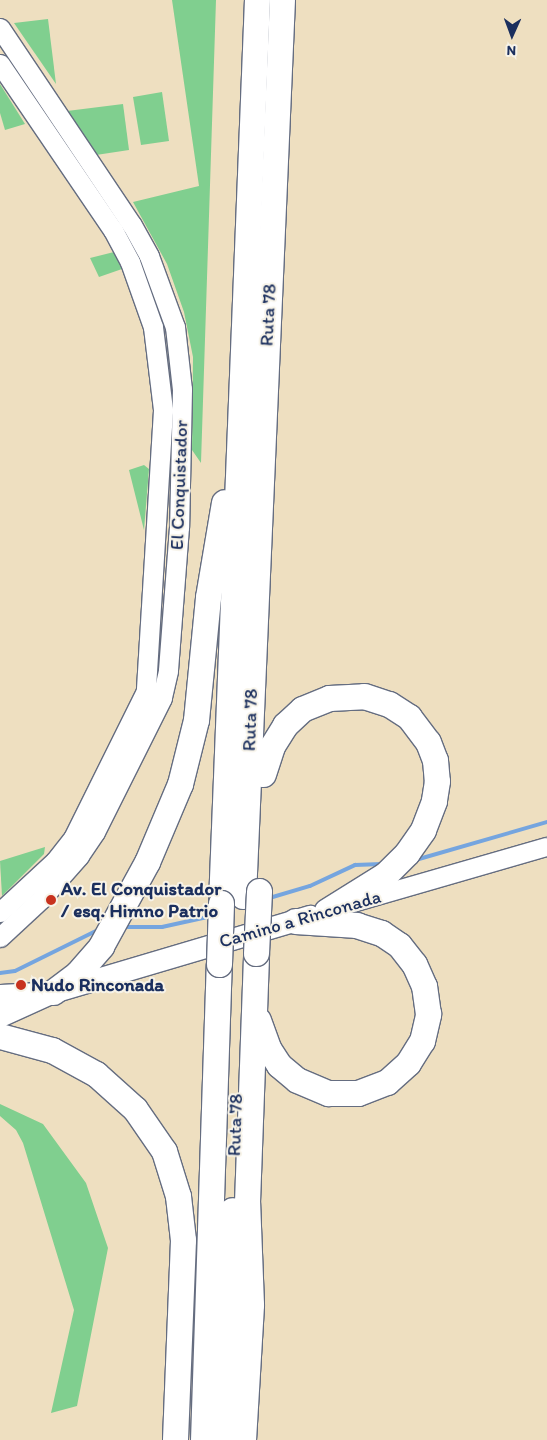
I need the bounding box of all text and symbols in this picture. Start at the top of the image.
north arrow [487,10,537,60]
text: N [506,42,516,59]
street label: Ruta 78 [255,283,281,347]
street label: El Conquistador [165,419,193,551]
street label: Ruta 78 [238,688,262,752]
place label: Av. El Conquistador / esq. Himno Patrio [61,878,221,922]
street label: Camino a Rinconada [216,885,384,953]
marker: Av. El Conquistador / esq. Himno Patrio [45,894,57,906]
place label: Nudo Rinconada [31,974,165,996]
marker: Nudo Rinconada [15,979,27,991]
street label: Ruta 78 [223,1093,247,1157]

